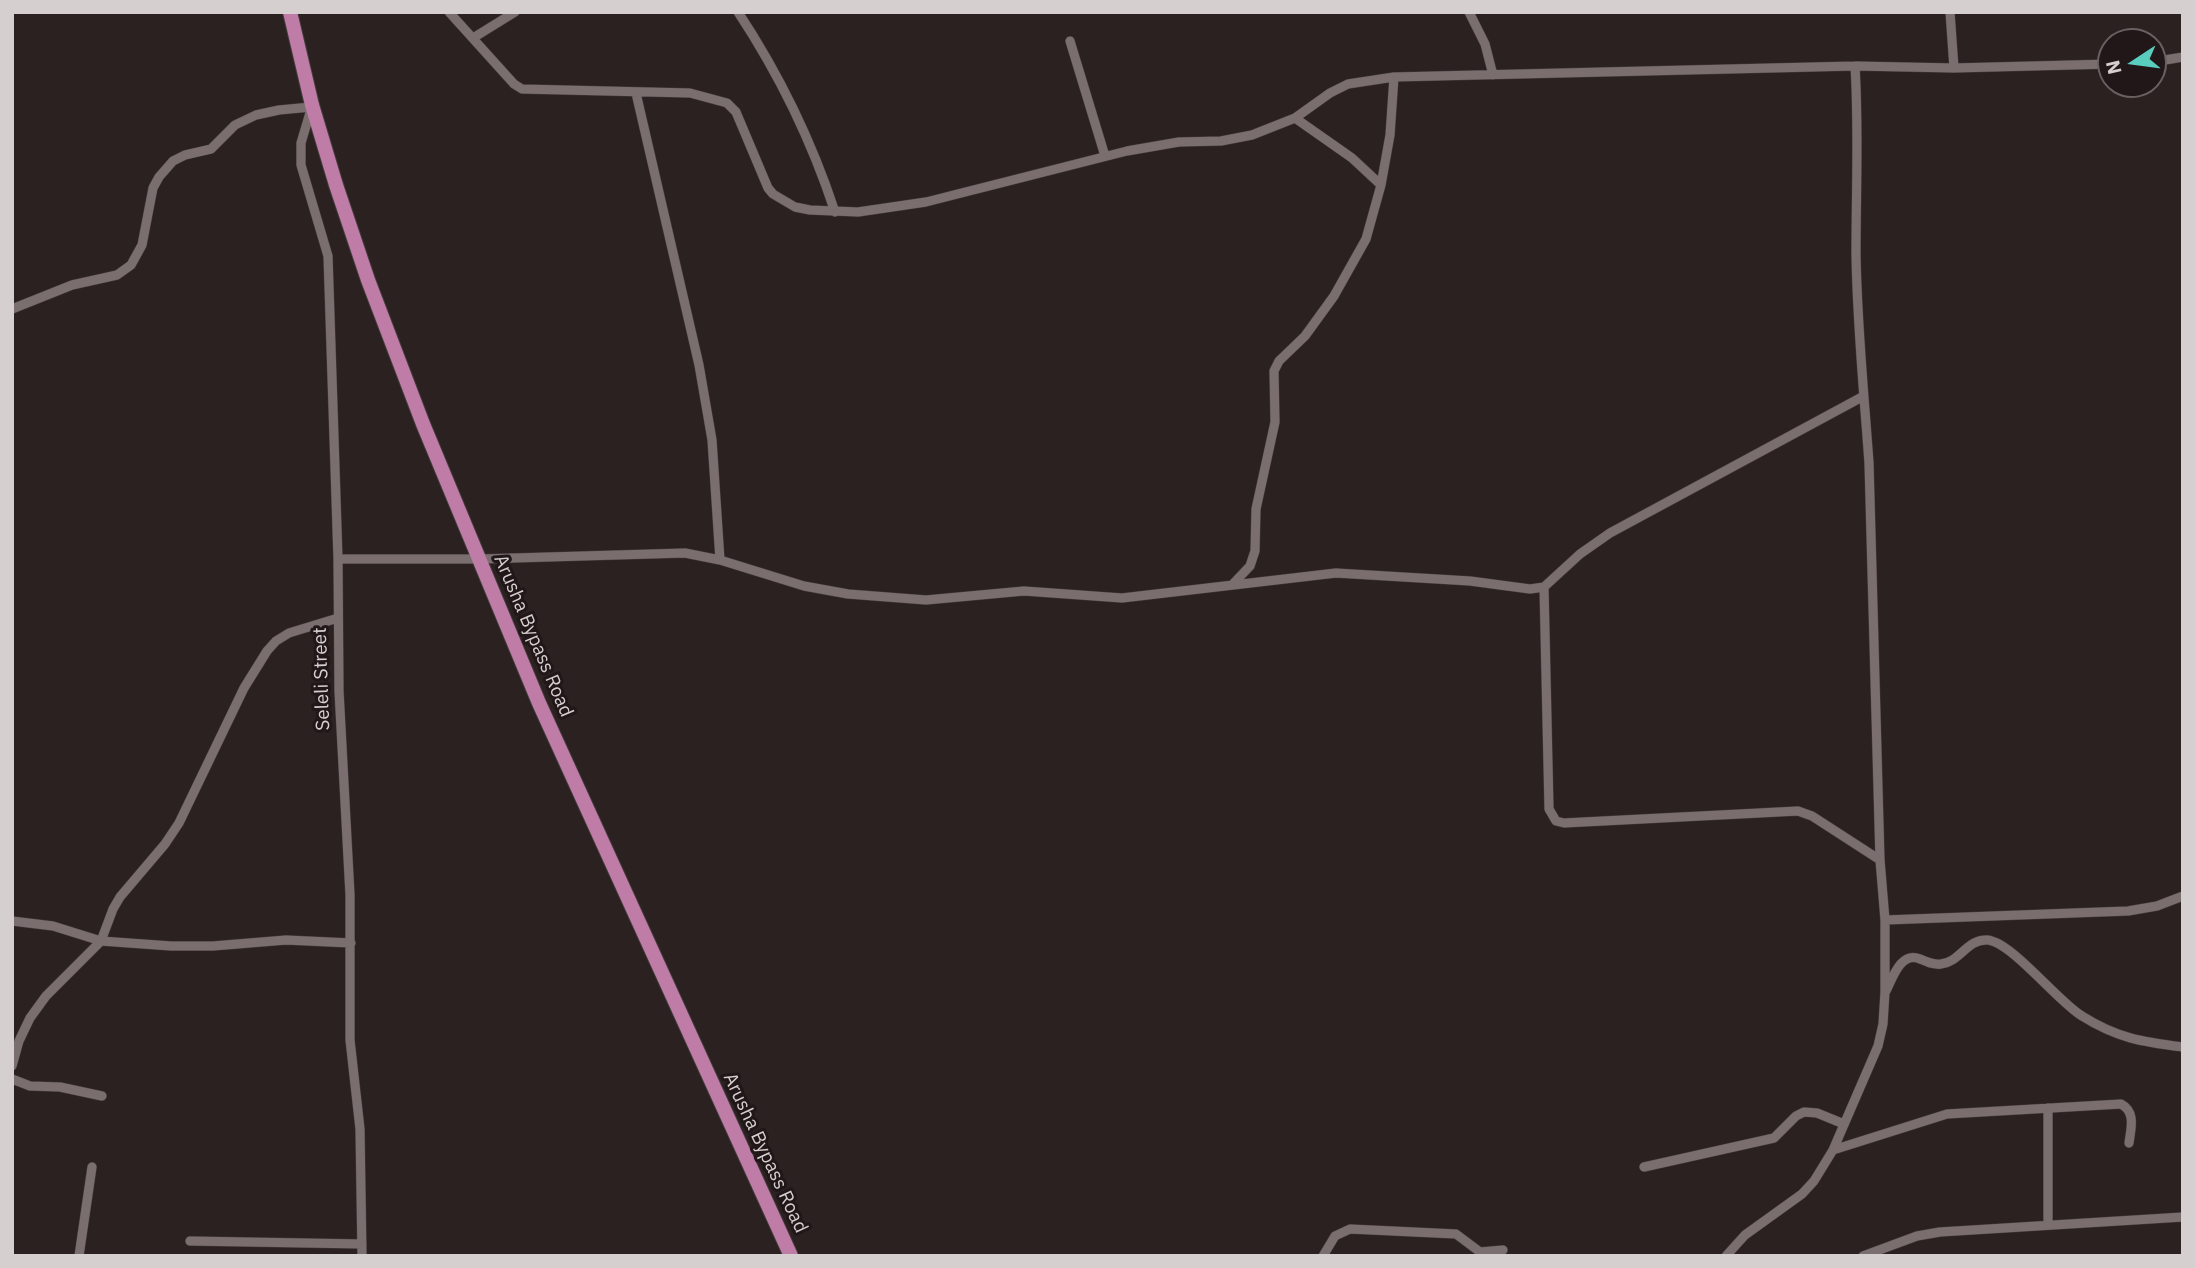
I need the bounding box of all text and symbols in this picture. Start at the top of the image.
north arrow [2097,28,2167,98]
text: N [2100,58,2127,77]
street label: Arusha Bypass Road [489,551,577,721]
street label: Seleli Street [309,627,335,731]
street label: Arusha Bypass Road [718,1069,812,1237]

